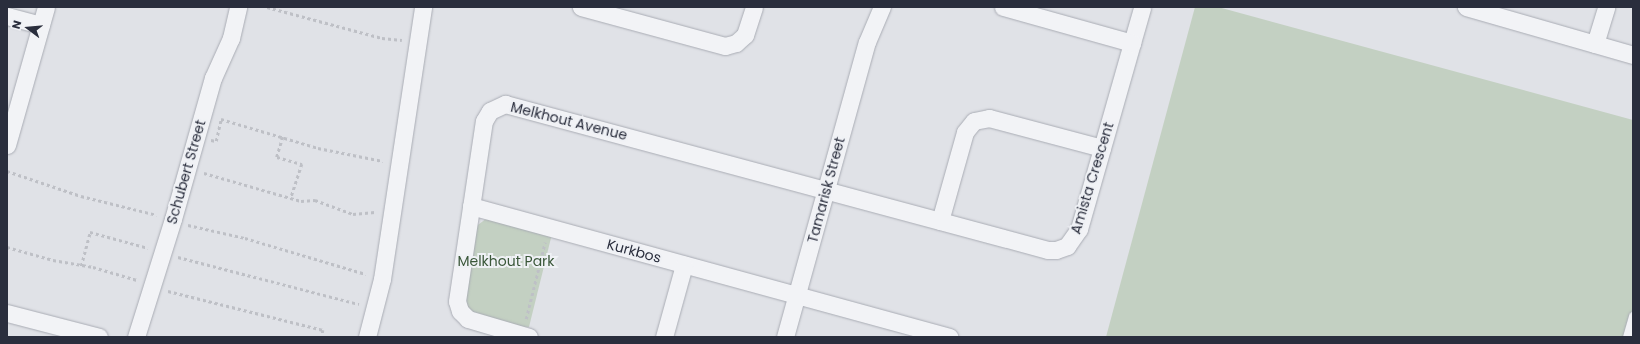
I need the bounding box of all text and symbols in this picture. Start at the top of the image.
north arrow [8,8,48,48]
text: N [8,19,25,31]
street label: Melkhout Avenue [509,98,629,144]
street label: Schubert Street [163,118,209,226]
street label: Amista Crescent [1067,120,1117,236]
street label: Tamarisk Street [804,135,848,245]
street label: Kurkbos [605,236,663,266]
park label: Melkhout Park [457,253,555,269]

